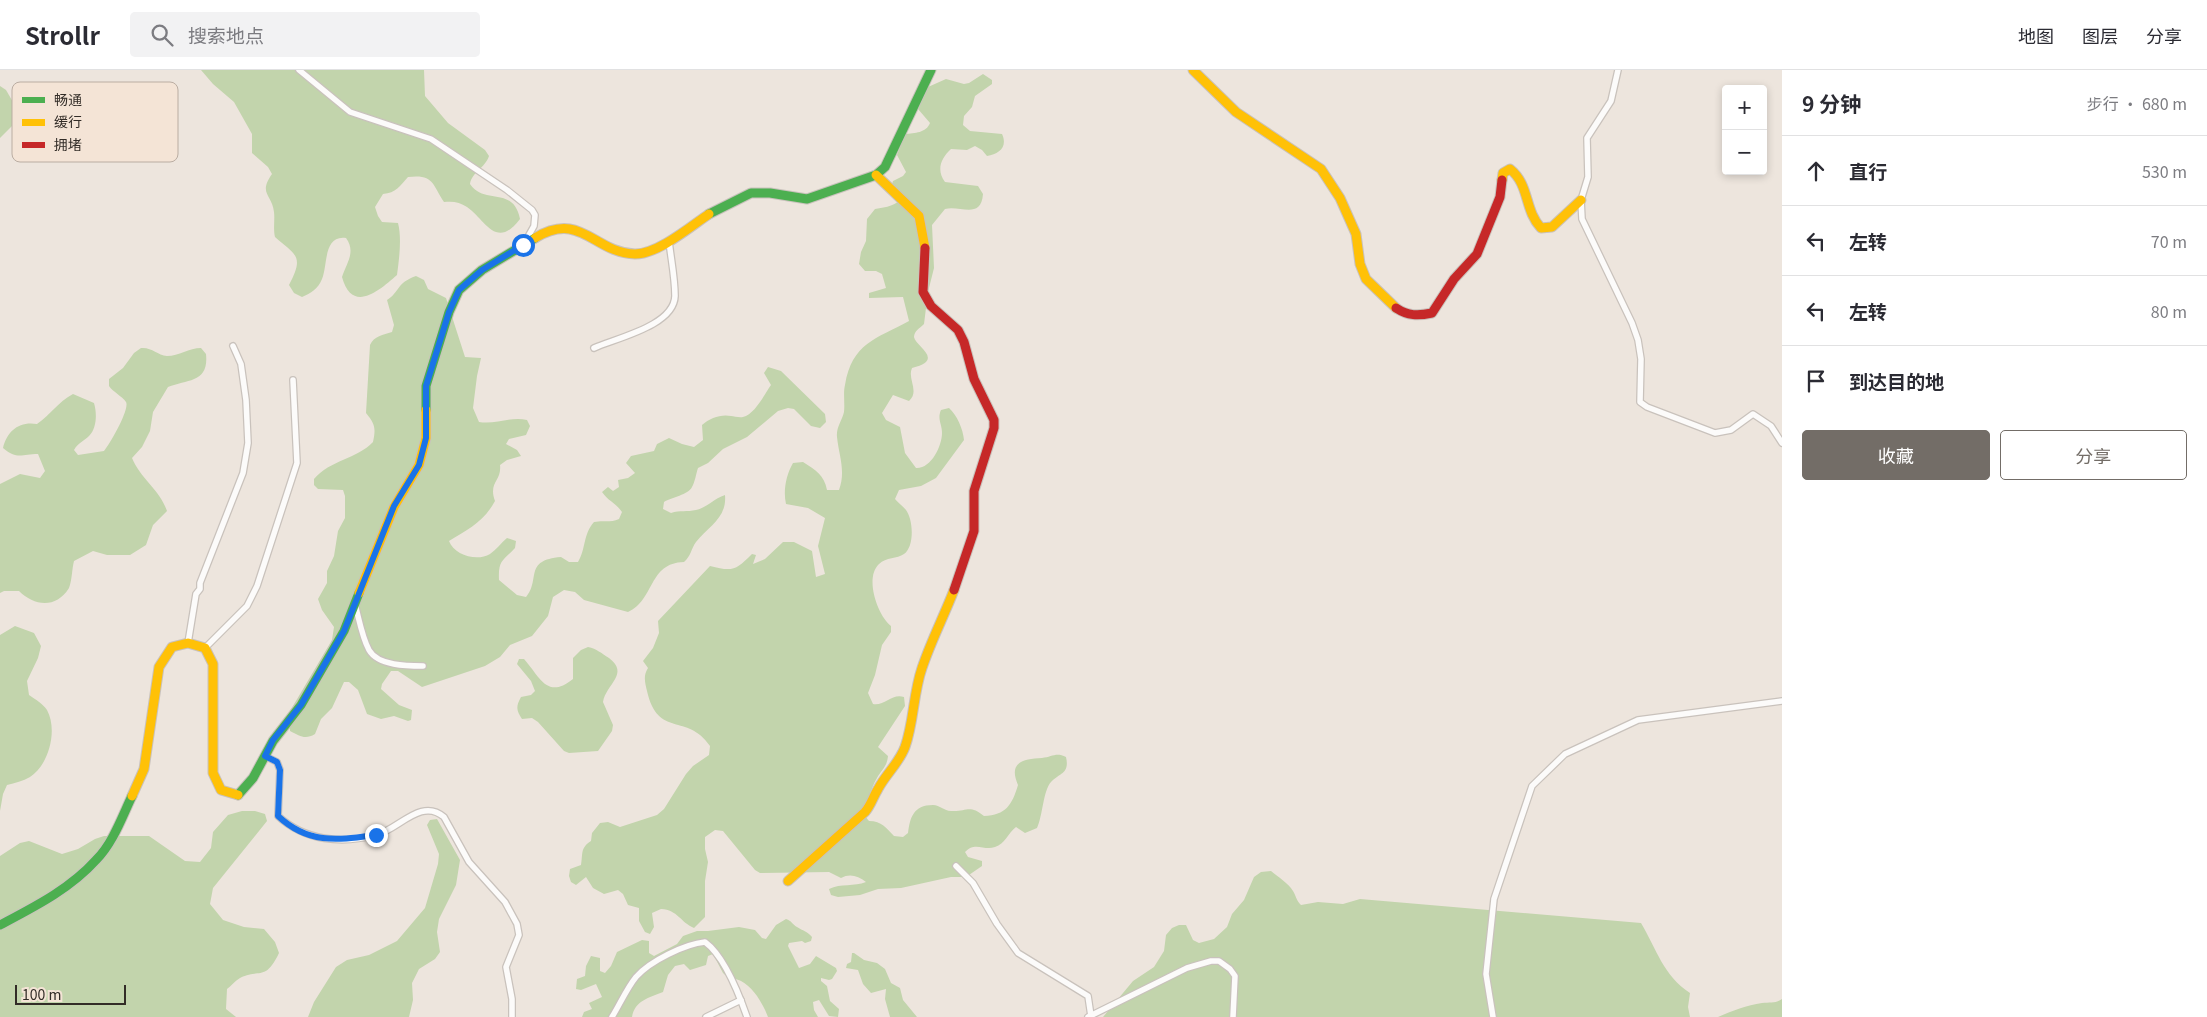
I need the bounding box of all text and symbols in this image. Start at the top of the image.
search box [130,12,480,57]
text: Strollr [25,17,100,52]
icon: search [148,21,176,49]
text: 搜索地点 [188,21,264,48]
text: 地图 [2018,22,2054,48]
text: 图层 [2082,22,2118,48]
text: 分享 [2146,22,2182,48]
legend [12,82,178,162]
map controls [1722,85,1767,175]
button: + [1722,85,1767,130]
text: 9 分钟 [1802,88,1861,118]
text: 畅通 [54,89,82,109]
text: 步行 · 680 m [2087,91,2187,115]
text: 缓行 [54,111,82,131]
button: − [1722,130,1767,175]
text: 拥堵 [54,134,82,154]
icon: ahead [1802,157,1830,185]
text: 直行 [1849,157,1887,184]
text: 530 m [2142,159,2187,183]
icon: left [1802,227,1830,255]
text: 左转 [1849,227,1887,254]
text: 70 m [2151,229,2187,253]
route start [512,234,535,257]
icon: left [1802,297,1830,325]
text: 左转 [1849,297,1887,324]
text: 80 m [2151,299,2187,323]
icon: arrive [1802,367,1830,395]
text: 到达目的地 [1849,367,1944,394]
button: 收藏 [1802,430,1990,480]
button: 分享 [2000,430,2187,480]
route end [365,824,388,847]
scale bar [15,982,126,1005]
text: 100 m [22,984,61,1004]

